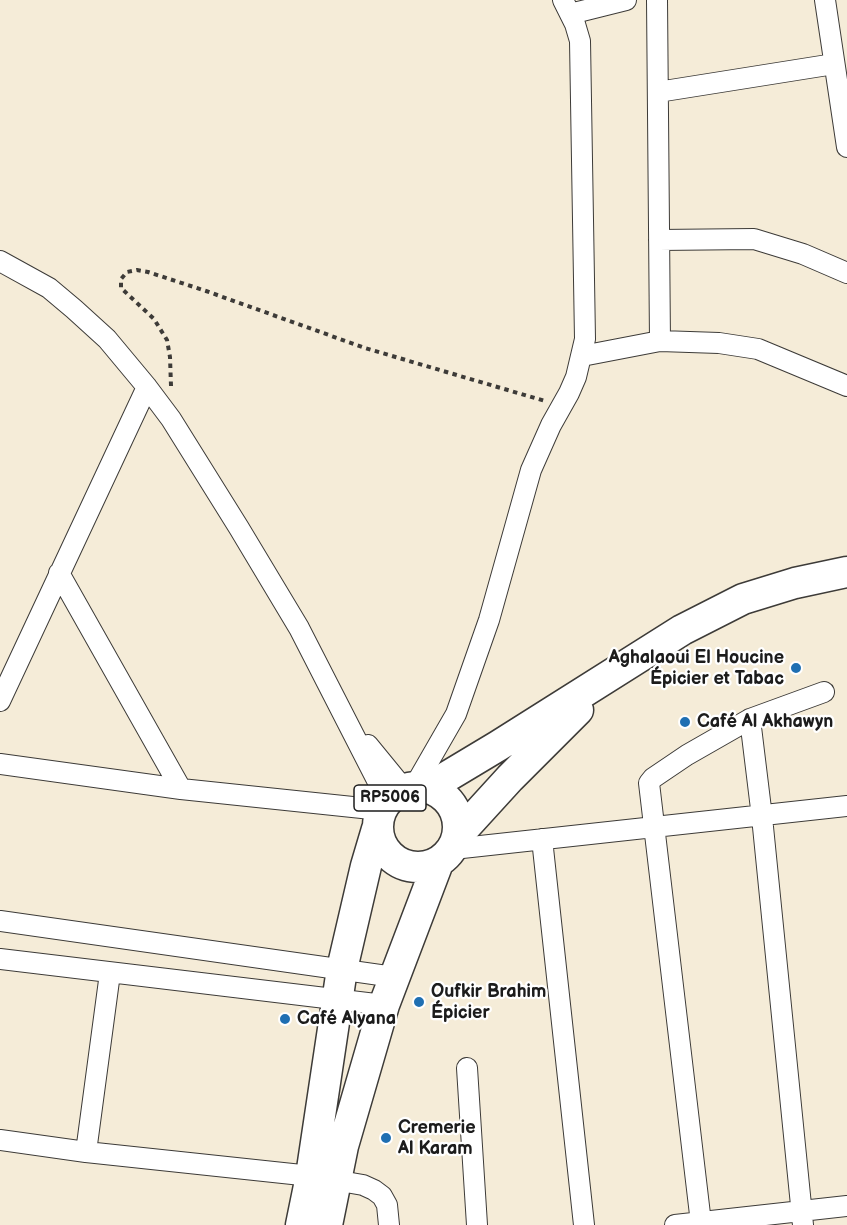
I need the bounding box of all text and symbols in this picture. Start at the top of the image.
place label: Aghalaoui El Houcine Épicier et Tabac [609,647,784,690]
marker: Aghalaoui El Houcine Épicier et Tabac [789,661,803,675]
place label: Café Al Akhawyn [697,711,833,733]
marker: Café Al Akhawyn [678,715,692,729]
road number: RP5006 [354,785,426,811]
place label: Oufkir Brahim Épicier [431,981,546,1024]
marker: Oufkir Brahim Épicier [412,995,426,1009]
place label: Café Alyana [297,1008,396,1030]
marker: Café Alyana [278,1012,292,1026]
place label: Cremerie Al Karam [398,1117,476,1160]
marker: Cremerie Al Karam [379,1131,393,1145]

